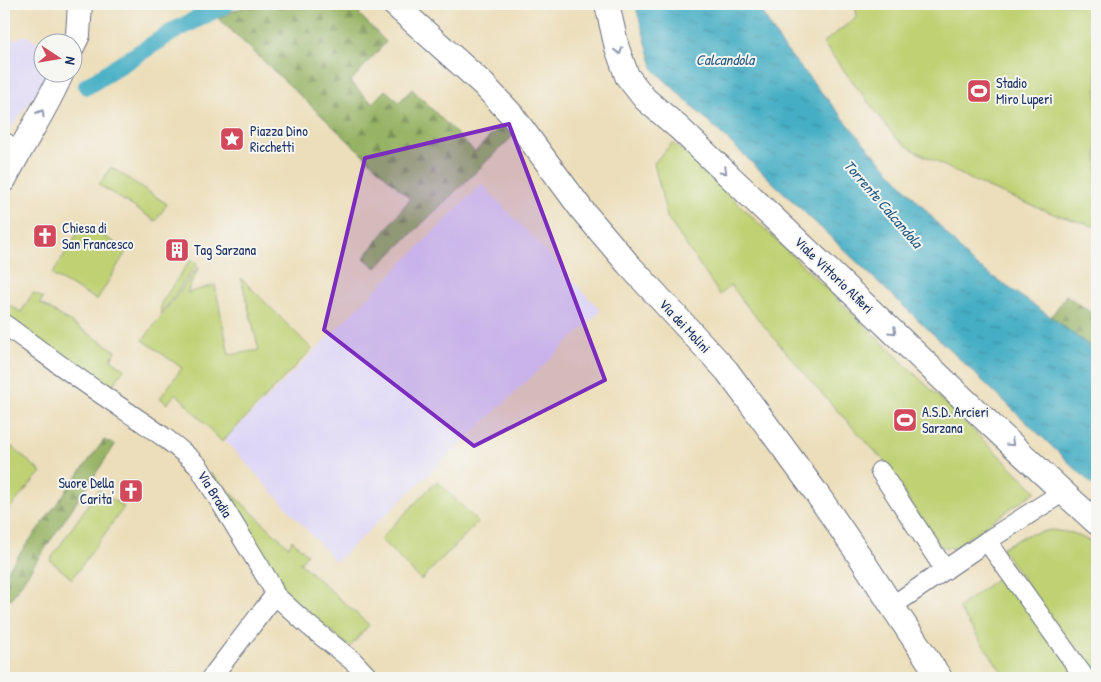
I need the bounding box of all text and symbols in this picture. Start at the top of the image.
north arrow [32,32,82,82]
one-way arrow [613,46,623,55]
water label: Calcandola [696,49,756,70]
text: N [61,55,81,67]
place label: Stadio Miro Luperi [996,73,1053,109]
sports icon: Stadio Miro Luperi [966,78,992,104]
one-way arrow [34,110,44,119]
place label: Piazza Dino Ricchetti [250,121,308,156]
place icon: Piazza Dino Ricchetti [219,126,245,152]
water label: Torrente Calcandola [839,155,929,254]
one-way arrow [719,165,728,174]
place label: Chiesa di San Francesco [62,218,134,253]
church icon: Chiesa di San Francesco [32,223,58,249]
street label: Viale Vittorio Alfieri [791,232,878,317]
building icon: Tag Sarzana [164,237,190,263]
place label: Tag Sarzana [194,240,257,260]
street label: Via dei Molini [655,295,715,357]
one-way arrow [887,325,896,334]
place label: A.S.D. Arcieri Sarzana [922,402,989,437]
sports icon: A.S.D. Arcieri Sarzana [892,407,918,433]
one-way arrow [1005,437,1014,446]
street label: Via Bradia [194,467,237,521]
place label: Suore Della Carita' [58,473,114,508]
church icon: Suore Della Carita' [118,478,144,504]

